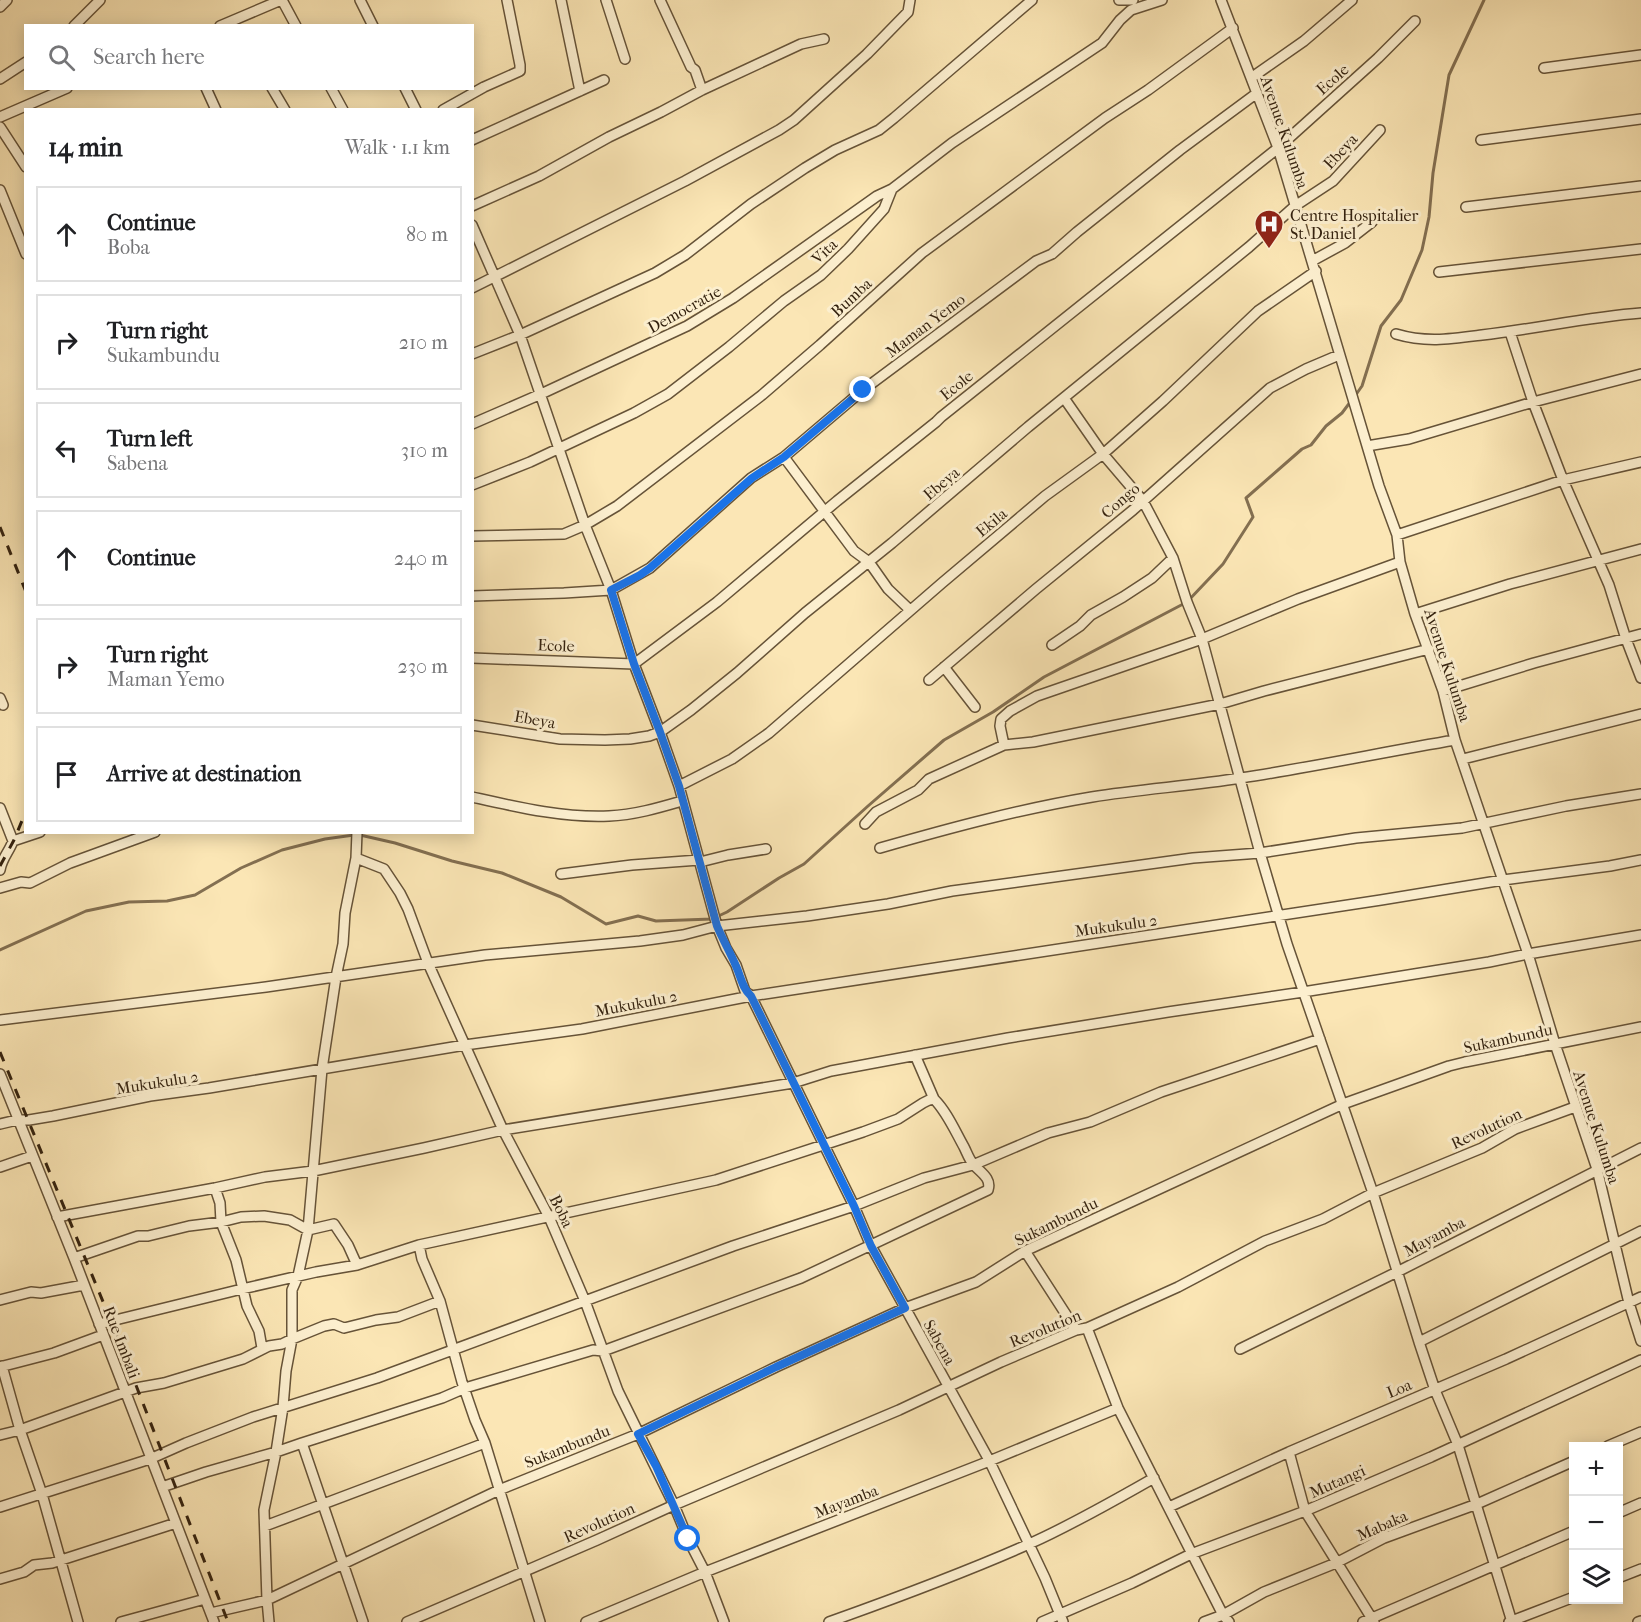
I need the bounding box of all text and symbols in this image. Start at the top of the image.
search box [24,24,474,90]
icon: search [45,41,78,74]
text: Search here [93,44,205,70]
street label: Ecole [1312,60,1353,99]
street label: Avenue Kulumba [1256,72,1313,192]
street label: Ebeya [1319,129,1362,173]
text: 14 min [48,132,123,163]
text: Walk · 1.1 km [345,136,450,159]
place label: Centre Hospitalier St. Daniel [1290,206,1418,243]
hospital icon: Centre Hospitalier St. Daniel [1253,208,1285,250]
text: Continue [107,210,196,236]
icon: ahead [50,218,83,251]
text: 80 m [406,223,448,246]
street label: Vita [807,234,842,269]
text: Boba [107,236,150,259]
street label: Bumba [827,273,876,321]
street label: Democratie [644,281,724,337]
street label: Maman Yemo [882,289,969,361]
text: Turn right [107,318,208,344]
icon: right [50,326,83,359]
text: 210 m [399,331,448,354]
text: Sukambundu [107,344,220,367]
street label: Ecole [936,366,977,404]
route end [849,376,875,402]
text: Turn left [107,426,193,452]
icon: left [50,434,83,467]
text: 310 m [401,439,448,462]
text: Sabena [107,452,168,475]
street label: Ebeya [919,462,964,504]
street label: Congo [1097,479,1143,522]
street label: Ekila [972,504,1011,541]
icon: ahead [50,542,83,575]
text: Continue [107,545,196,571]
text: 240 m [394,547,448,570]
street label: Avenue Kulumba [1420,605,1475,725]
street label: Ecole [537,635,575,656]
text: Turn right [107,642,208,668]
icon: right [50,650,83,683]
text: 230 m [398,655,448,678]
text: Maman Yemo [107,668,225,691]
street label: Ebeya [513,707,558,733]
icon: arrive [50,758,83,791]
text: Arrive at destination [107,761,301,787]
street label: Mukukulu 2 [1074,910,1159,941]
street label: Mukukulu 2 [593,986,679,1021]
street label: Sukambundu [1462,1020,1554,1057]
street label: Mukukulu 2 [115,1067,200,1098]
street label: Avenue Kulumba [1569,1067,1624,1187]
street label: Revolution [1448,1104,1525,1153]
street label: Boba [546,1192,578,1231]
street label: Sukambundu [1011,1193,1101,1250]
street label: Mayamba [1400,1212,1469,1260]
street label: Rue Imbali [99,1303,144,1381]
street label: Revolution [1007,1305,1085,1351]
street label: Sabena [919,1316,960,1369]
street label: Loa [1384,1375,1415,1402]
street label: Sukambundu [522,1421,613,1472]
map controls [1569,1442,1623,1604]
button: + [1569,1442,1623,1496]
street label: Mutangi [1306,1461,1368,1502]
street label: Mayamba [812,1480,881,1522]
button: − [1569,1496,1623,1550]
street label: Revolution [561,1498,638,1547]
street label: Mabaka [1354,1506,1411,1545]
route start [674,1525,700,1551]
button: layers [1569,1550,1623,1604]

